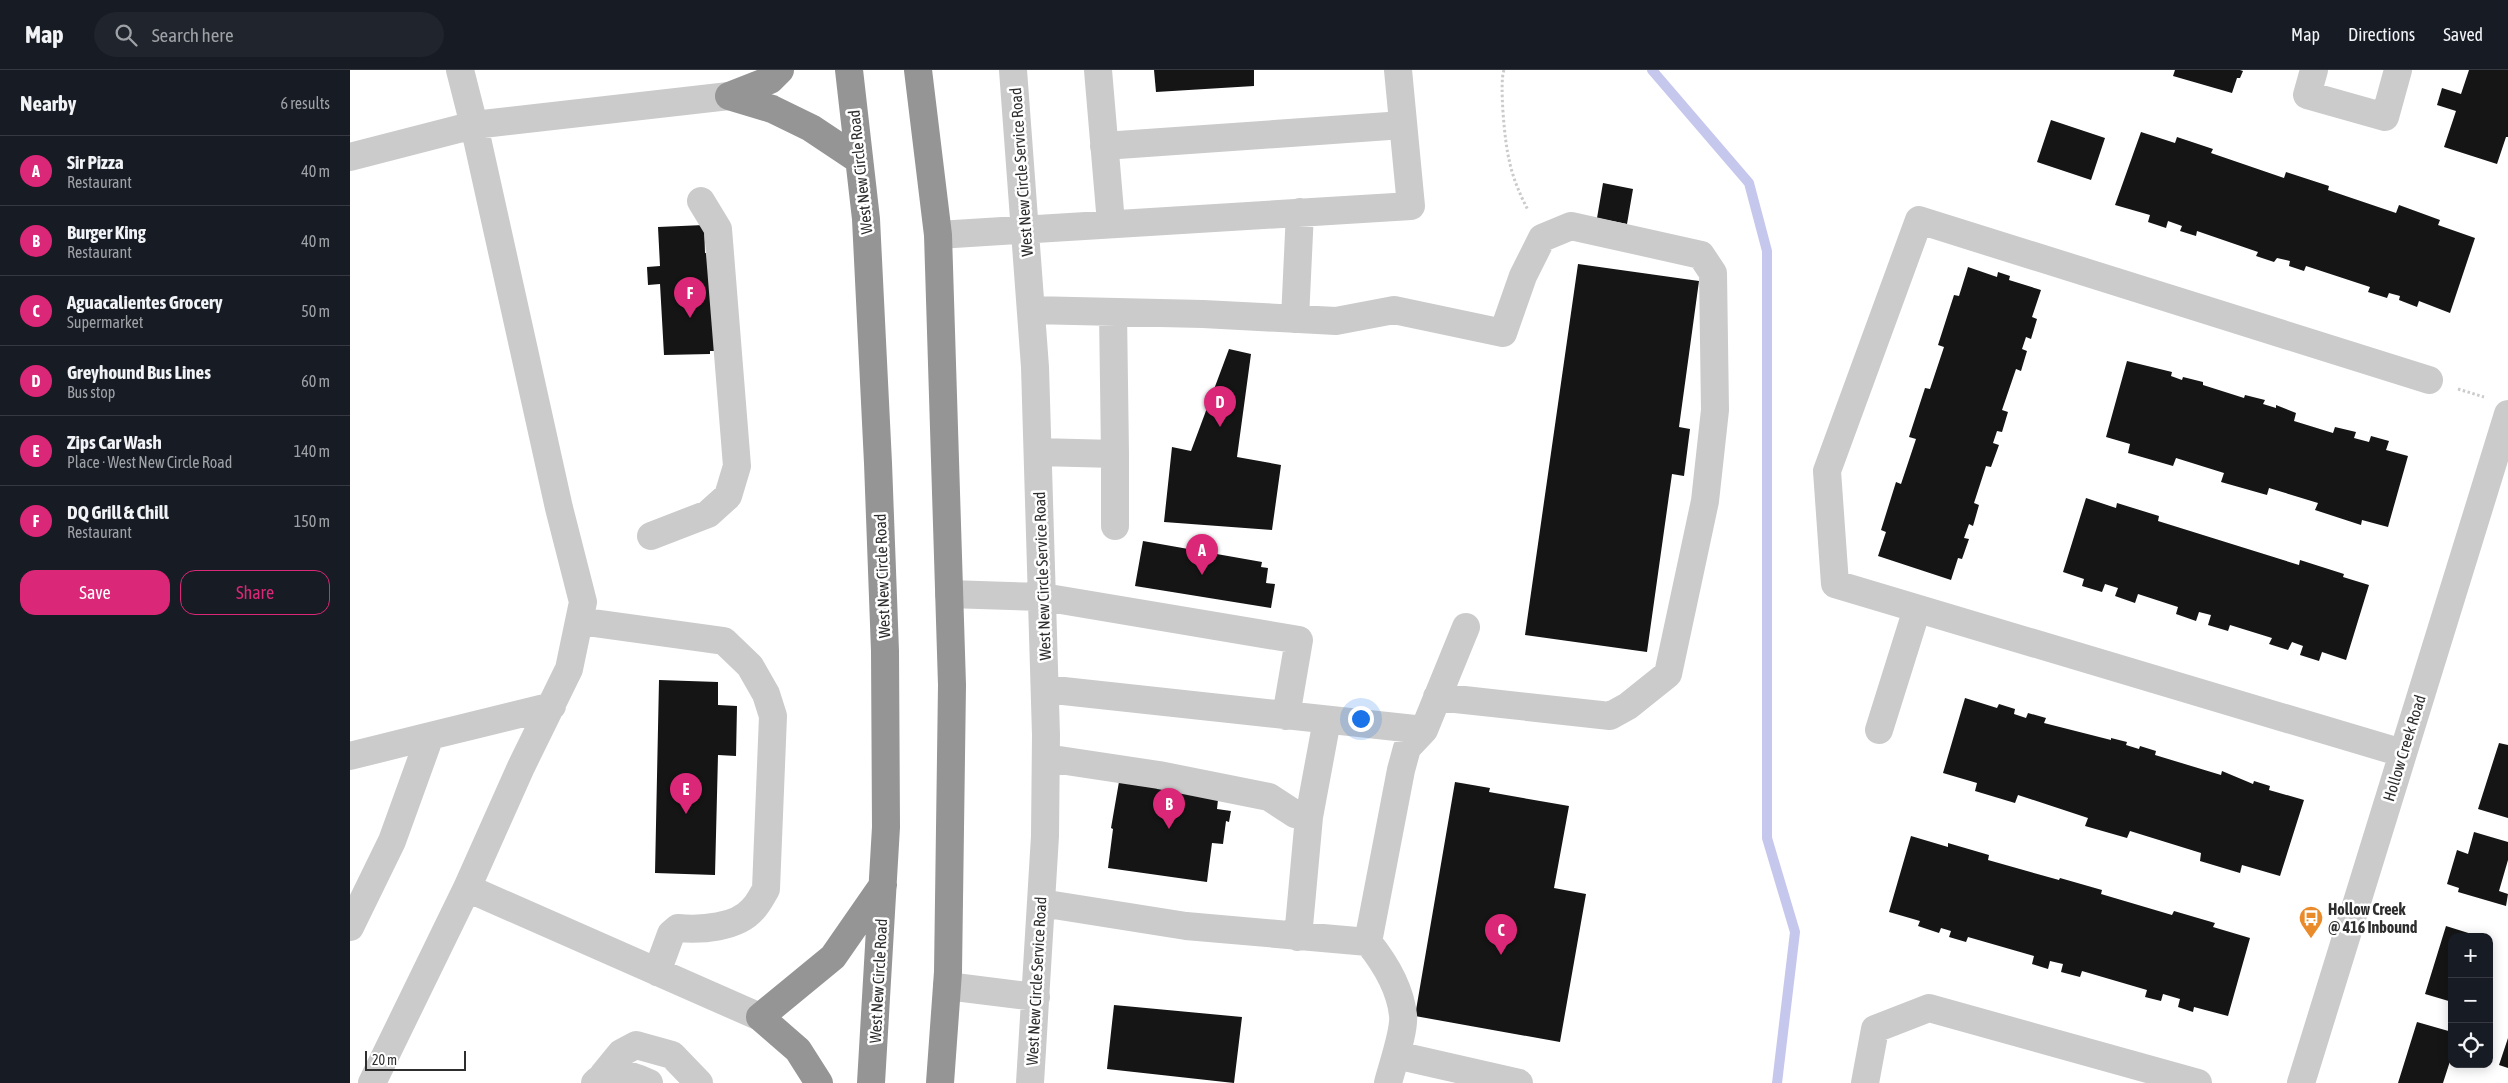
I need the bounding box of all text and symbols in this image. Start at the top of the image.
search box [94,12,444,57]
text: Map [25,21,64,48]
icon: search [112,21,140,49]
text: Search here [152,24,234,46]
text: Map [2291,24,2320,45]
text: Directions [2348,24,2415,45]
text: Saved [2443,24,2483,45]
street label: West New Circle Service Road [1006,87,1036,257]
text: Nearby [20,91,76,115]
text: 6 results [280,94,330,112]
street label: West New Circle Road [845,109,875,235]
text: Sir Pizza [67,151,124,173]
text: A [32,162,40,180]
text: 40 m [301,162,330,180]
text: Restaurant [67,173,132,191]
text: Burger King [67,221,146,243]
text: B [32,232,40,250]
text: 40 m [301,232,330,250]
text: Restaurant [67,243,132,261]
pin: F [674,277,706,318]
text: Aguacalientes Grocery [67,291,223,313]
text: C [32,302,40,320]
text: 50 m [301,302,330,320]
text: Supermarket [67,313,143,331]
text: Greyhound Bus Lines [67,361,211,383]
text: D [32,372,40,390]
text: 60 m [301,372,330,390]
text: Bus stop [67,383,115,401]
pin: D [1204,386,1236,427]
text: Zips Car Wash [67,431,162,453]
text: E [33,442,39,460]
text: 140 m [294,442,330,460]
text: Place · West New Circle Road [67,453,232,471]
street label: West New Circle Service Road [1030,491,1054,661]
text: DQ Grill & Chill [67,501,169,523]
text: F [33,512,39,530]
text: 150 m [294,512,330,530]
street label: West New Circle Road [871,513,893,639]
text: Restaurant [67,523,132,541]
pin: A [1186,534,1218,575]
button: Save [20,570,170,615]
button: Share [180,570,330,615]
street label: Hollow Creek Road [2379,693,2429,803]
your location [1348,706,1374,732]
pin: E [670,773,702,814]
pin: B [1153,788,1185,829]
street label: West New Circle Service Road [1023,896,1049,1066]
place label: Hollow Creek @ 416 Inbound [2328,900,2418,936]
bus stop icon: Hollow Creek @ 416 Inbound [2298,905,2324,939]
pin: C [1485,914,1517,955]
street label: West New Circle Road [866,918,890,1044]
map controls [2448,933,2493,1068]
button: + [2448,933,2493,978]
button: − [2448,978,2493,1023]
button: locate [2448,1023,2493,1068]
scale bar [365,1048,466,1071]
text: 20 m [372,1052,397,1068]

